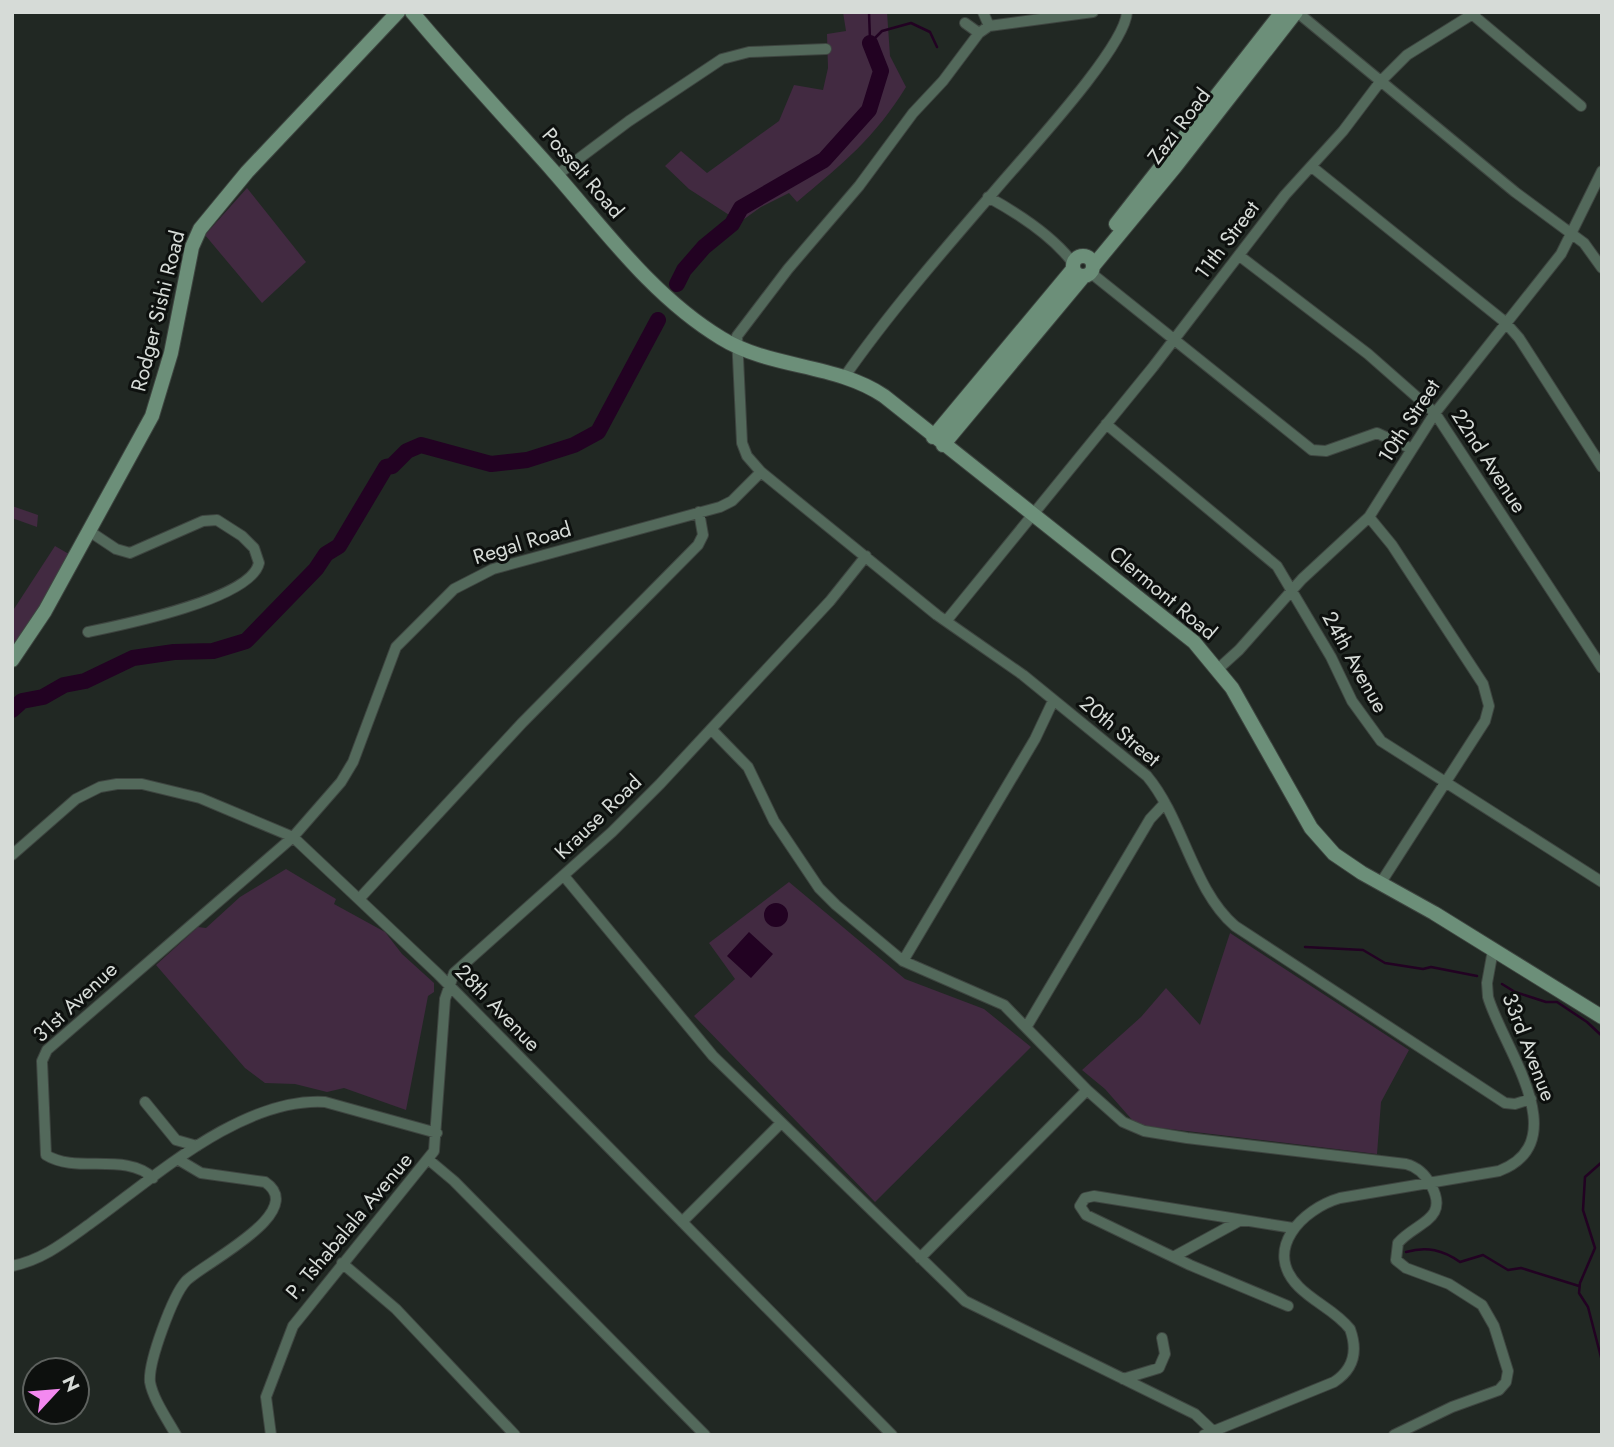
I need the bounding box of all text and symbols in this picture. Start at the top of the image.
street label: Zazi Road [1140,82,1218,170]
street label: Posselt Road [535,121,631,225]
street label: 11th Street [1188,194,1266,286]
street label: Rodger Sishi Road [123,227,193,395]
street label: 10th Street [1371,373,1447,469]
street label: 22nd Avenue [1444,403,1534,519]
street label: Regal Road [469,514,575,572]
street label: Clermont Road [1103,539,1223,647]
street label: 24th Avenue [1315,606,1395,718]
street label: 20th Street [1073,688,1167,774]
street label: Krause Road [548,768,648,866]
street label: 31st Avenue [26,955,124,1049]
street label: 28th Avenue [449,958,548,1059]
street label: 33rd Avenue [1495,988,1563,1106]
street label: P. Tshabalala Avenue [279,1146,420,1306]
north arrow [21,1356,91,1426]
text: N [55,1371,86,1396]

